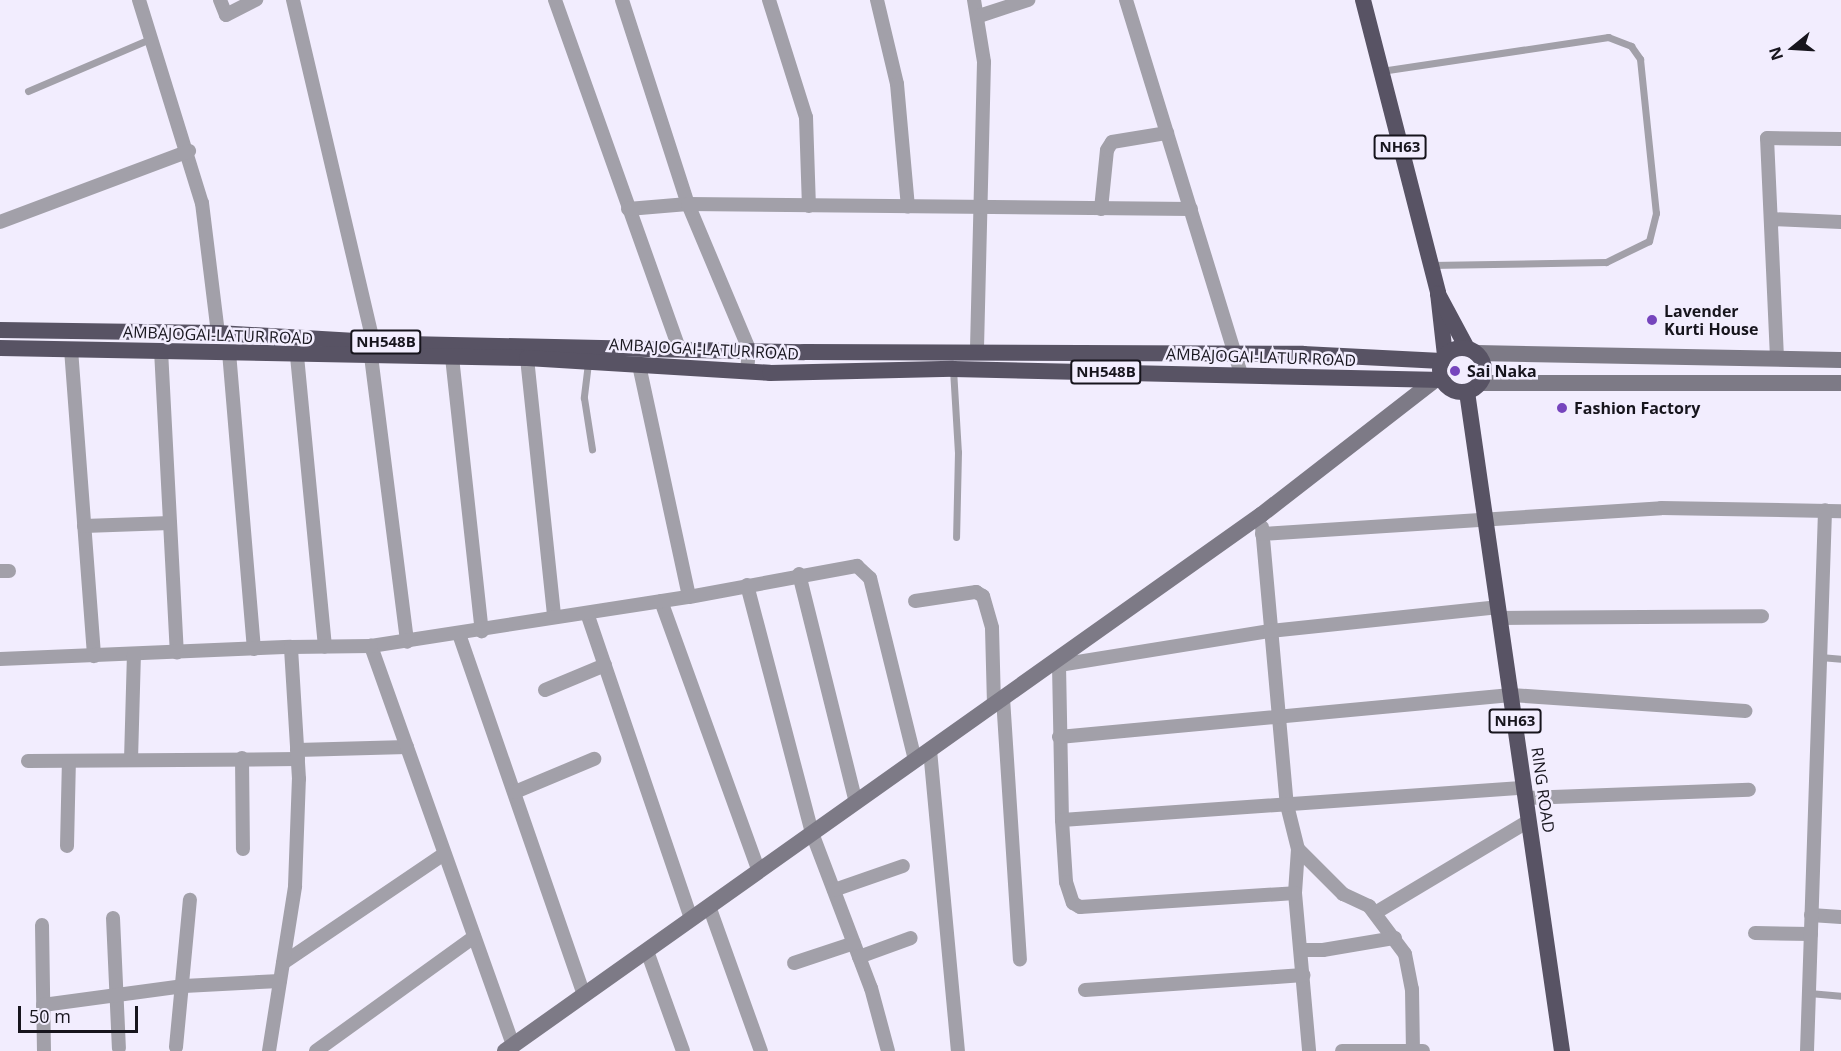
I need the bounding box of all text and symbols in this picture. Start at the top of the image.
north arrow [1763,18,1823,78]
text: N [1763,44,1788,63]
road number: NH63 [1373,135,1427,159]
place label: Lavender Kurti House [1664,301,1758,339]
marker: Lavender Kurti House [1645,313,1659,327]
street label: AMBAJOGAI-LATUR ROAD [123,322,313,348]
road number: NH548B [350,330,422,354]
street label: AMBAJOGAI-LATUR ROAD [609,334,799,364]
street label: AMBAJOGAI-LATUR ROAD [1166,344,1356,370]
road number: NH548B [1070,360,1142,384]
place label: Sai Naka [1467,361,1537,381]
marker: Sai Naka [1448,364,1462,378]
place label: Fashion Factory [1574,398,1700,418]
marker: Fashion Factory [1555,401,1569,415]
road number: NH63 [1488,709,1542,733]
street label: RING ROAD [1527,746,1559,834]
scale bar [21,994,141,1032]
text: 50 m [29,1004,71,1028]

